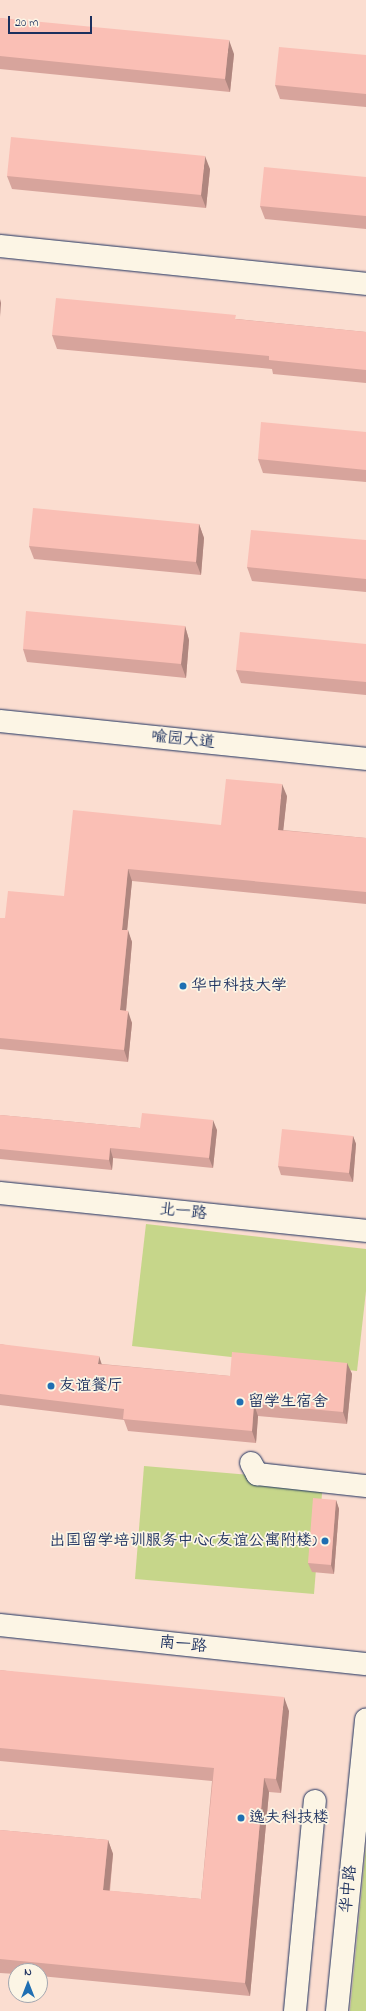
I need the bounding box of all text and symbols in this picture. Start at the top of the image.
scale bar [10,8,94,34]
text: 20 m [15,14,38,32]
street label: 喻园大道 [150,727,216,753]
place label: 华中科技大学 [191,976,287,996]
marker: 华中科技大学 [178,981,188,991]
street label: 北一路 [158,1200,208,1224]
place label: 友谊餐厅 [59,1376,123,1396]
marker: 友谊餐厅 [46,1381,56,1391]
place label: 留学生宿舍 [248,1392,328,1412]
marker: 留学生宿舍 [235,1397,245,1407]
place label: 出国留学培训服务中心(友谊公寓附楼) [50,1531,317,1551]
marker: 出国留学培训服务中心(友谊公寓附楼) [320,1536,330,1546]
street label: 南一路 [158,1633,208,1657]
place label: 逸夫科技楼 [249,1808,329,1828]
marker: 逸夫科技楼 [236,1813,246,1823]
street label: 华中路 [337,1864,361,1914]
north arrow [8,1963,48,2003]
text: N [24,1964,32,1980]

